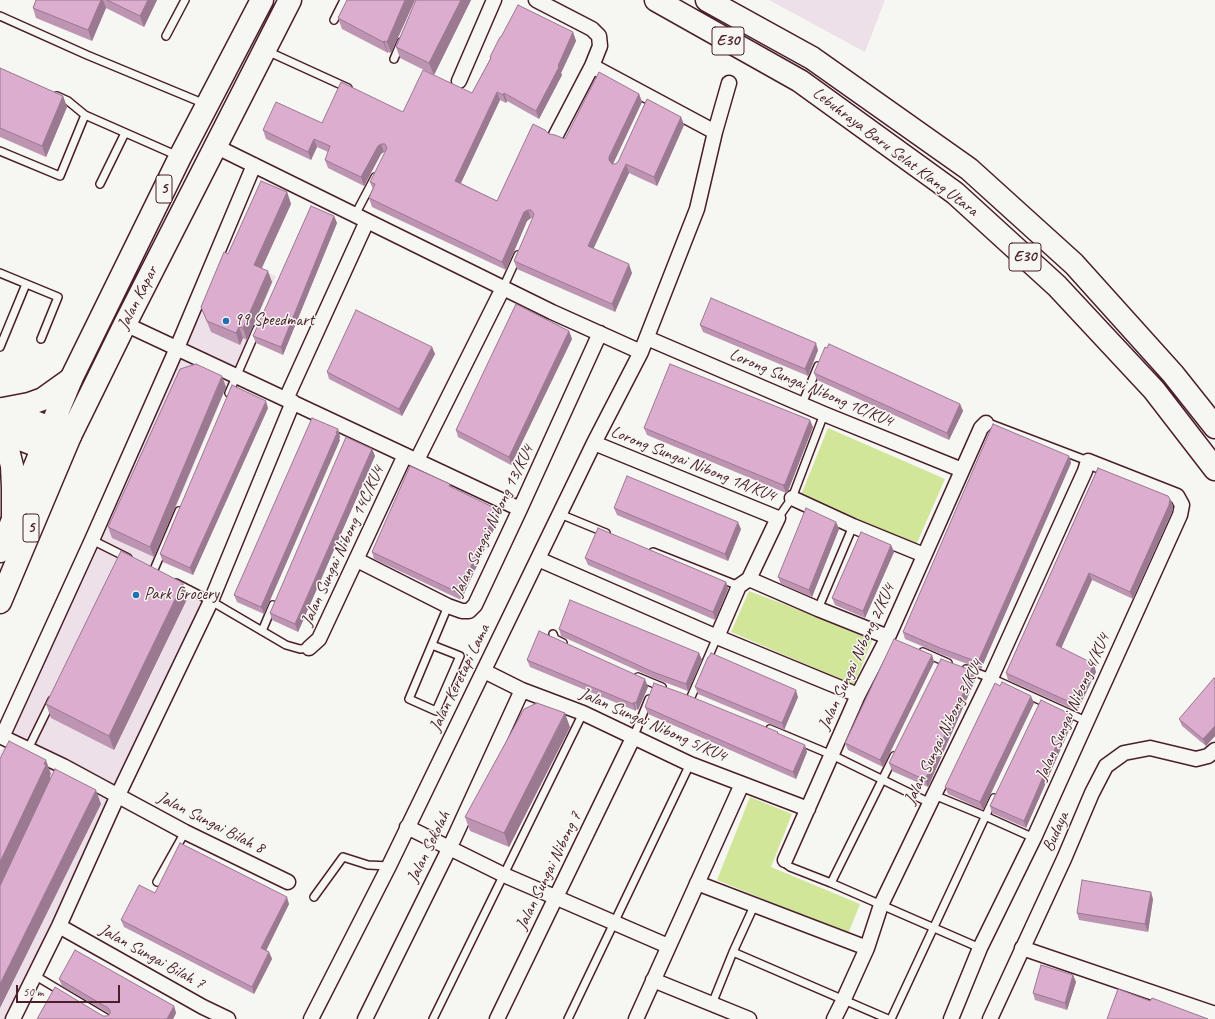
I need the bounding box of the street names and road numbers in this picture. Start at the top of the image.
road number: E30 [712,27,744,55]
street label: Lebuhraya Baru Selat Klang Utara [808,83,982,221]
road number: 5 [156,175,172,203]
road number: E30 [1009,243,1041,271]
street label: Jalan Kapar [113,263,163,333]
street label: Lorong Sungai Nibong 1C/KU4 [726,344,896,432]
street label: Lorong Sungai Nibong 1A/KU4 [608,422,778,506]
street label: Jalan Sungai Nibong 13/KU4 [447,442,539,600]
street label: Jalan Sungai Nibong 14C/KU4 [297,463,389,629]
road number: 5 [23,514,39,542]
street label: Jalan Sungai Nibong 2/KU4 [814,581,900,733]
street label: Jalan Keretapi Lama [425,621,495,735]
street label: Jalan Sungai Nibong 4/KU4 [1031,631,1115,783]
street label: Jalan Sungai Nibong 3/KU4 [900,656,988,808]
street label: Jalan Sungai Nibong 5/KU4 [577,683,729,767]
street label: Jalan Sungai Bilah 8 [154,787,268,859]
street label: Jalan Sekolah [403,808,455,886]
street label: Jalan Sungai Nibong 7 [512,809,586,933]
street label: Budaya [1038,809,1074,855]
street label: Jalan Sungai Bilah 7 [96,920,208,994]

